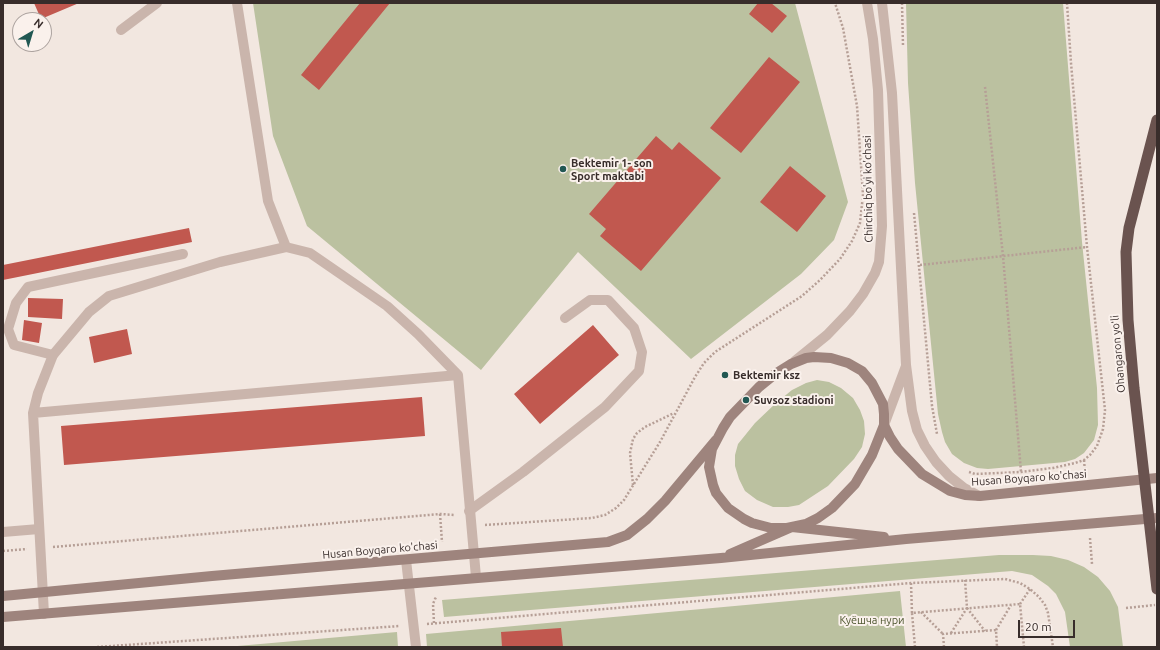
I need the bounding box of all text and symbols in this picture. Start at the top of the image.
north arrow [12,12,52,52]
text: N [32,16,46,31]
street label: Chirchiq bo'yi ko'chasi [860,135,876,243]
place label: Bektemir 1- son Sport maktabi [571,156,652,182]
marker: Bektemir 1- son Sport maktabi [558,164,568,174]
street label: Ohangaron yoʻli [1108,315,1128,393]
place label: Bektemir ksz [733,368,800,382]
marker: Bektemir ksz [720,370,730,380]
place label: Suvsoz stadioni [754,393,834,407]
marker: Suvsoz stadioni [741,395,751,405]
street label: Husan Boyqaro ko'chasi [971,467,1087,489]
street label: Husan Boyqaro ko'chasi [322,538,438,562]
scale bar [1020,612,1077,638]
park label: Куёшча нури [839,613,905,627]
text: 20 m [1025,620,1052,633]

